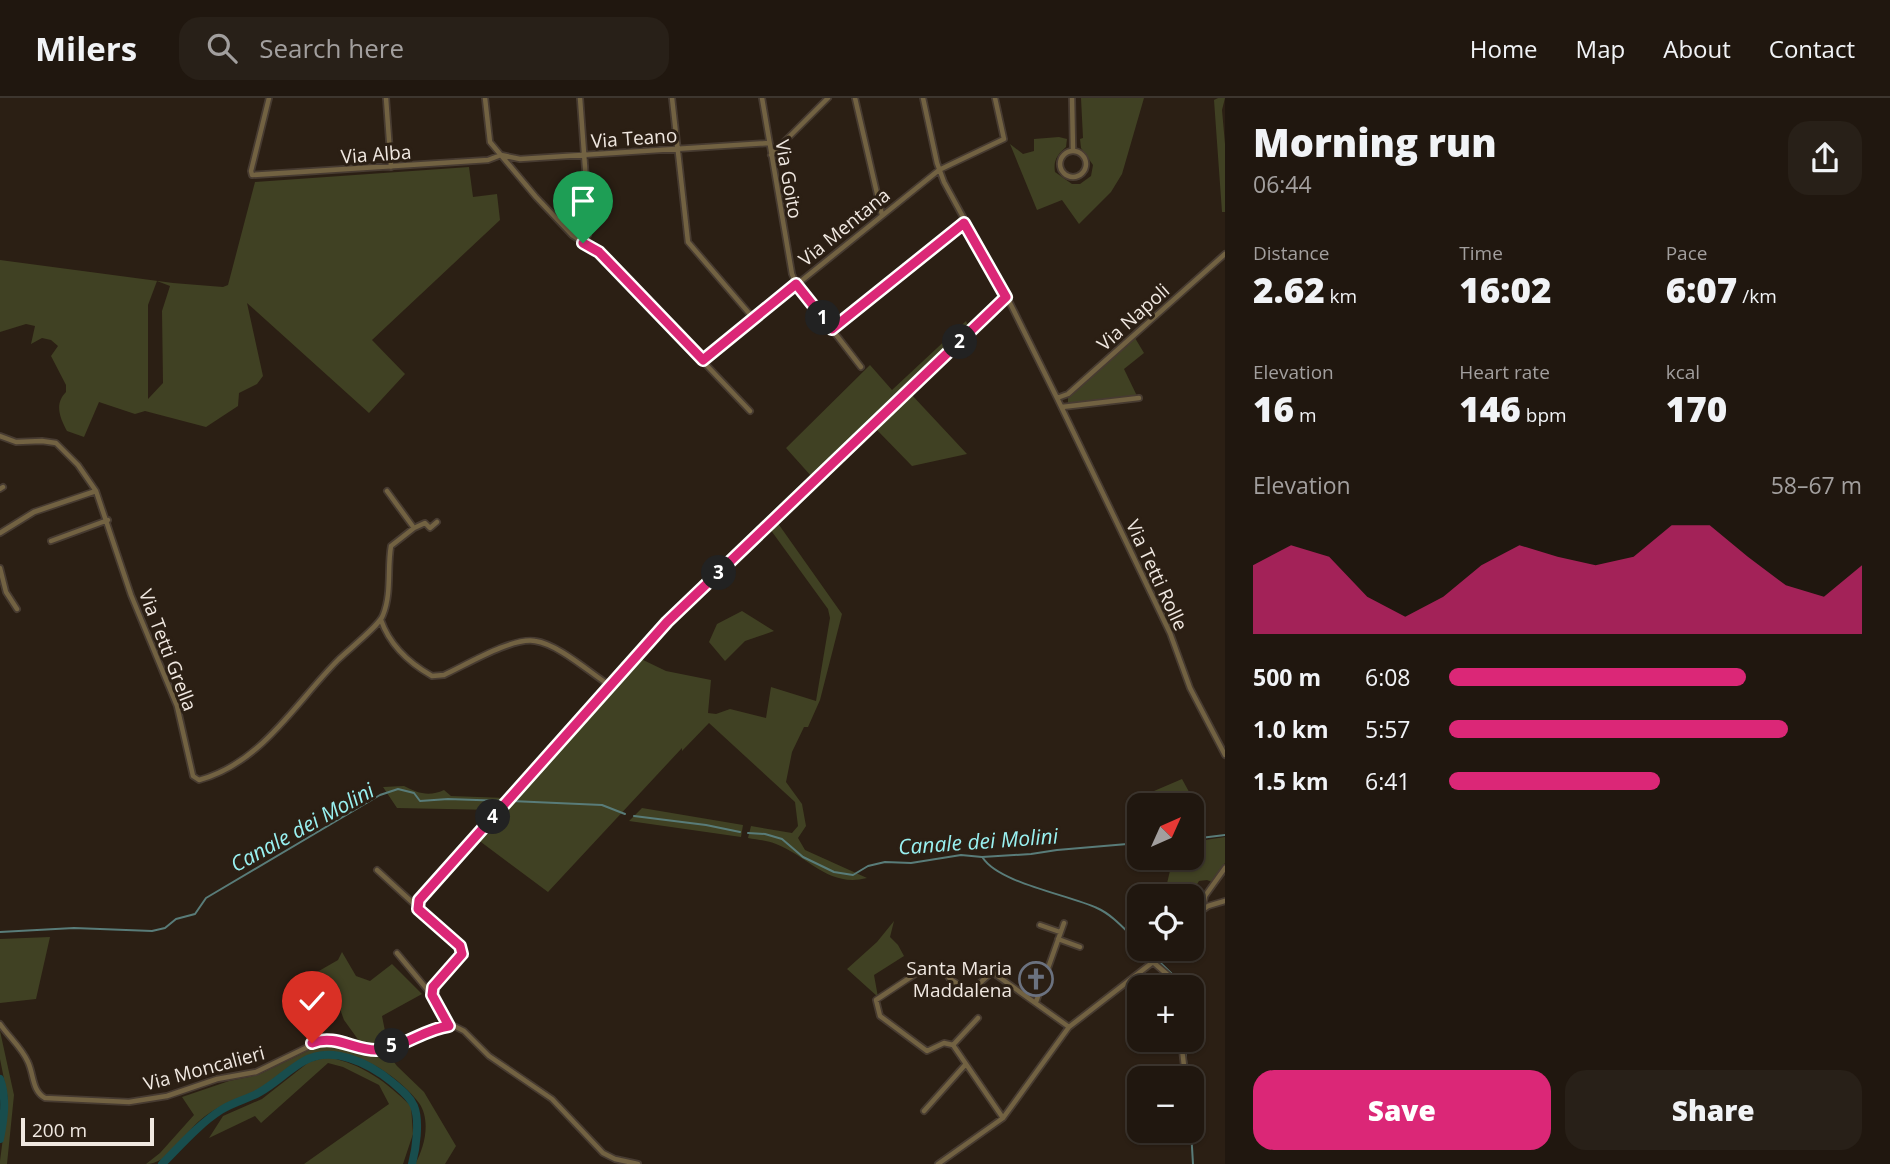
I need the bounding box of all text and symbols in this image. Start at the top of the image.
search box [179,17,669,80]
text: Milers [35,26,137,71]
icon: search [203,29,241,67]
text: Search here [259,30,404,66]
text: Home [1470,32,1538,65]
text: Map [1576,32,1625,65]
text: About [1663,32,1731,65]
text: Contact [1769,32,1855,65]
text: Morning run [1253,116,1497,168]
button: share [1788,121,1862,195]
street label: Via Teano [590,122,678,154]
street label: Via Goito [769,137,809,221]
street label: Via Alba [340,139,412,169]
text: 06:44 [1253,168,1312,200]
pin [553,171,613,243]
icon: arrive [564,182,602,220]
street label: Via Mentana [793,182,895,272]
text: Distance [1253,240,1329,266]
text: Time [1459,240,1503,266]
text: Pace [1666,240,1707,266]
text: 2.62 [1253,266,1325,313]
text: 16:02 [1459,266,1551,313]
text: 6:07 [1666,266,1737,313]
street label: Via Napoli [1091,278,1175,356]
text: km [1325,283,1357,309]
text: /km [1737,283,1777,309]
pin: 1 [806,300,840,336]
text: 1 [817,304,828,330]
pin: 2 [942,324,978,360]
text: 2 [954,328,965,354]
text: Elevation [1253,359,1334,385]
text: Heart rate [1459,359,1550,385]
text: kcal [1666,359,1700,385]
text: 16 [1253,385,1294,432]
text: 146 [1459,385,1521,432]
text: 170 [1666,385,1727,432]
text: m [1294,402,1317,428]
text: bpm [1521,402,1567,428]
text: Elevation [1253,469,1351,501]
text: 58–67 m [1771,469,1862,501]
street label: Via Tetti Rolle [1120,515,1194,635]
pin: 3 [702,556,736,590]
text: 3 [713,559,724,585]
street label: Via Tetti Grella [133,585,203,715]
text: 500 m [1253,661,1321,693]
text: 6:08 [1365,661,1411,693]
text: 1.0 km [1253,713,1329,745]
text: 5:57 [1365,713,1411,745]
text: 1.5 km [1253,765,1329,797]
text: 6:41 [1365,765,1411,797]
water label: Canale dei Molini [225,776,379,878]
north arrow [1127,793,1204,870]
map controls [1127,793,1204,1143]
pin: 4 [476,800,510,834]
text: 4 [487,803,498,829]
water label: Canale dei Molini [897,821,1060,861]
button: locate [1127,884,1204,961]
place label: Santa Maria Maddalena [906,955,1012,1003]
church icon: Santa Maria Maddalena [1017,960,1055,998]
pin [282,971,342,1043]
button: + [1127,975,1204,1052]
icon: check [293,982,331,1020]
pin: 5 [374,1028,410,1063]
text: 5 [386,1032,397,1058]
street label: Via Moncalieri [141,1039,267,1097]
button: − [1127,1066,1204,1143]
button: Save [1253,1070,1551,1150]
button: Share [1565,1070,1862,1150]
scale bar [21,1115,154,1147]
text: 200 m [32,1117,87,1143]

